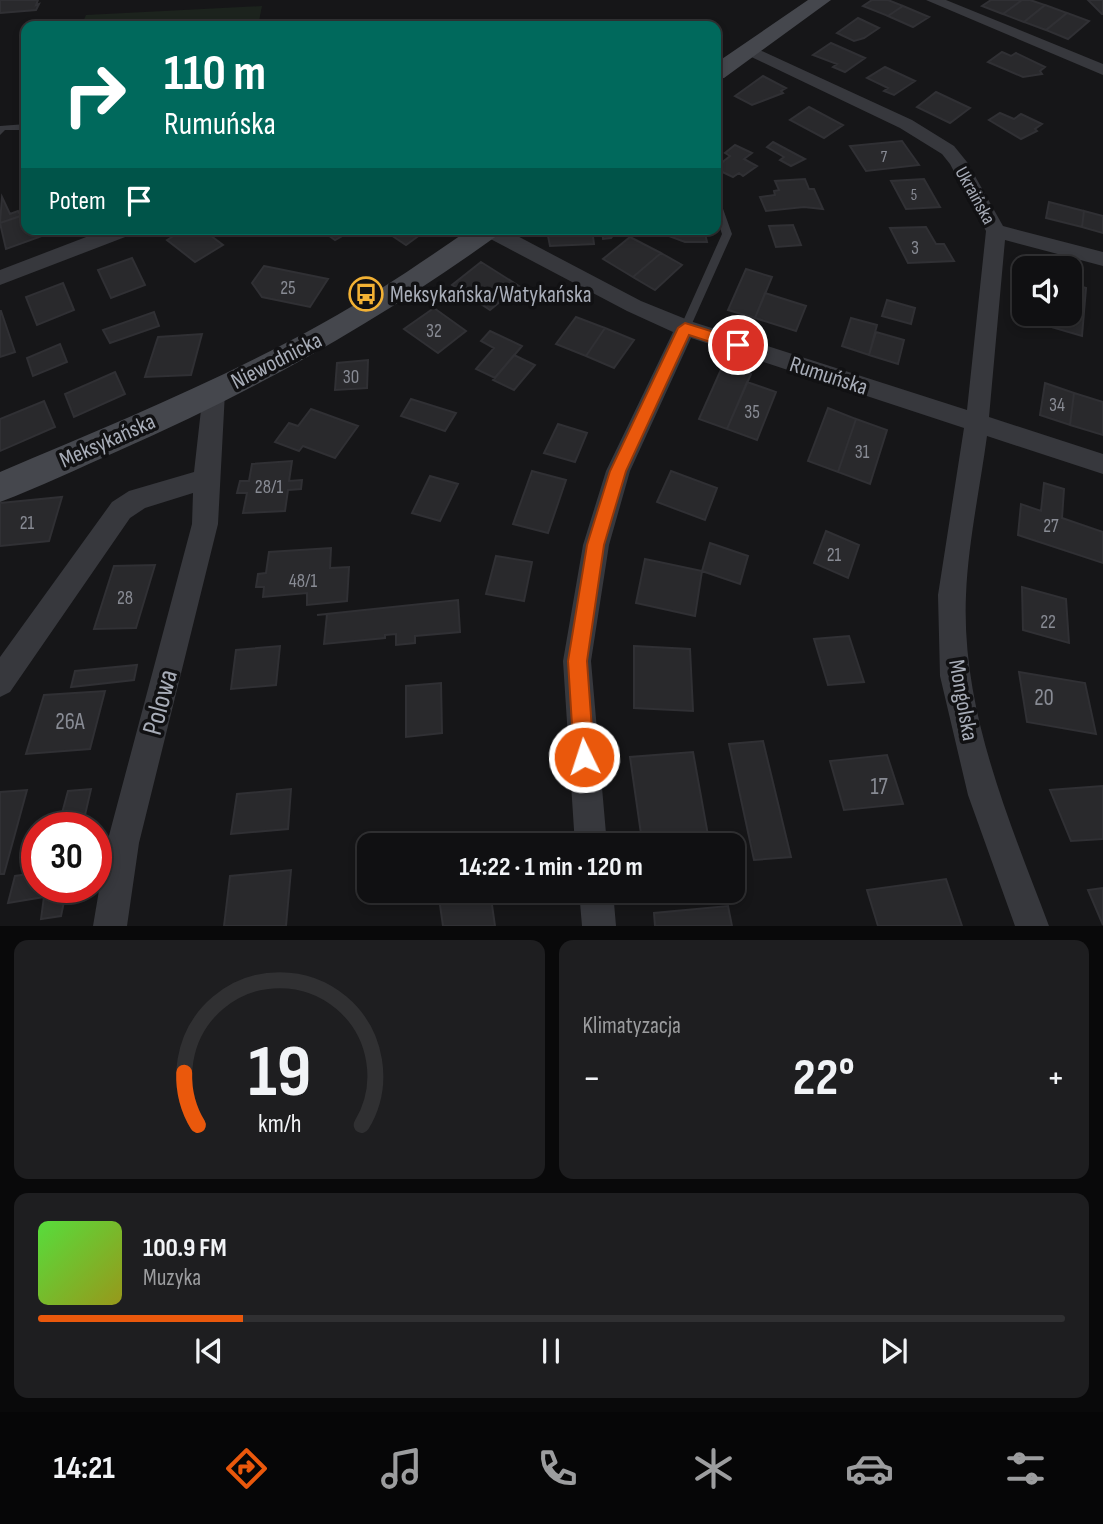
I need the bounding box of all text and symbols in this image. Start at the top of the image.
text: 110 m [164,45,266,104]
icon: right [49,49,140,140]
text: Rumuńska [164,105,276,144]
house number: 7 [881,148,888,167]
street label: Ukraińska [950,163,1000,228]
icon: arrive [120,182,158,220]
text: Potem [49,186,106,217]
house number: 5 [911,186,917,205]
house number: 3 [911,237,919,260]
map controls [1012,256,1082,326]
button: sound [1012,256,1082,326]
bus stop icon: Meksykańska/Watykańska [347,275,385,313]
house number: 25 [280,277,296,300]
place label: Meksykańska/Watykańska [390,281,592,309]
pin [708,315,768,375]
house number: 32 [426,320,442,343]
street label: Niewodnicka [226,326,327,396]
icon: arrive [719,326,757,364]
street label: Rumuńska [786,350,871,402]
house number: 30 [343,366,359,389]
house number: 34 [1049,394,1065,417]
house number: 35 [744,401,760,424]
street label: Meksykańska [55,407,160,474]
house number: 31 [855,441,870,464]
house number: 28/1 [255,476,284,499]
house number: 21 [20,512,35,535]
house number: 27 [1043,515,1059,538]
house number: 21 [827,544,842,567]
house number: 48/1 [289,570,318,593]
house number: 28 [117,587,133,610]
house number: 22 [1040,611,1056,634]
street label: Mongolska [942,657,984,743]
street label: Polowa [136,666,185,739]
house number: 20 [1034,684,1054,712]
house number: 26A [55,708,85,736]
position arrow [547,720,621,794]
house number: 17 [870,773,888,801]
speed limit sign: 30 [21,812,112,903]
text: 14:22 · 1 min · 120 m [459,852,643,883]
text: Klimatyzacja [583,1012,681,1040]
text: 19 [248,1030,311,1118]
text: 22° [793,1047,855,1110]
text: − [583,1056,601,1101]
text: + [1046,1056,1065,1101]
text: km/h [258,1109,301,1140]
text: 100.9 FM [143,1233,227,1264]
text: Muzyka [143,1264,201,1292]
icon: previous [190,1332,228,1370]
icon: pause [532,1332,570,1370]
icon: next [875,1332,913,1370]
icon: directions [222,1444,271,1493]
icon: music [377,1444,426,1493]
icon: phone [533,1444,582,1493]
icon: climate [689,1444,738,1493]
icon: car [845,1444,894,1493]
icon: filters [1001,1444,1050,1493]
text: 14:21 [53,1449,115,1488]

